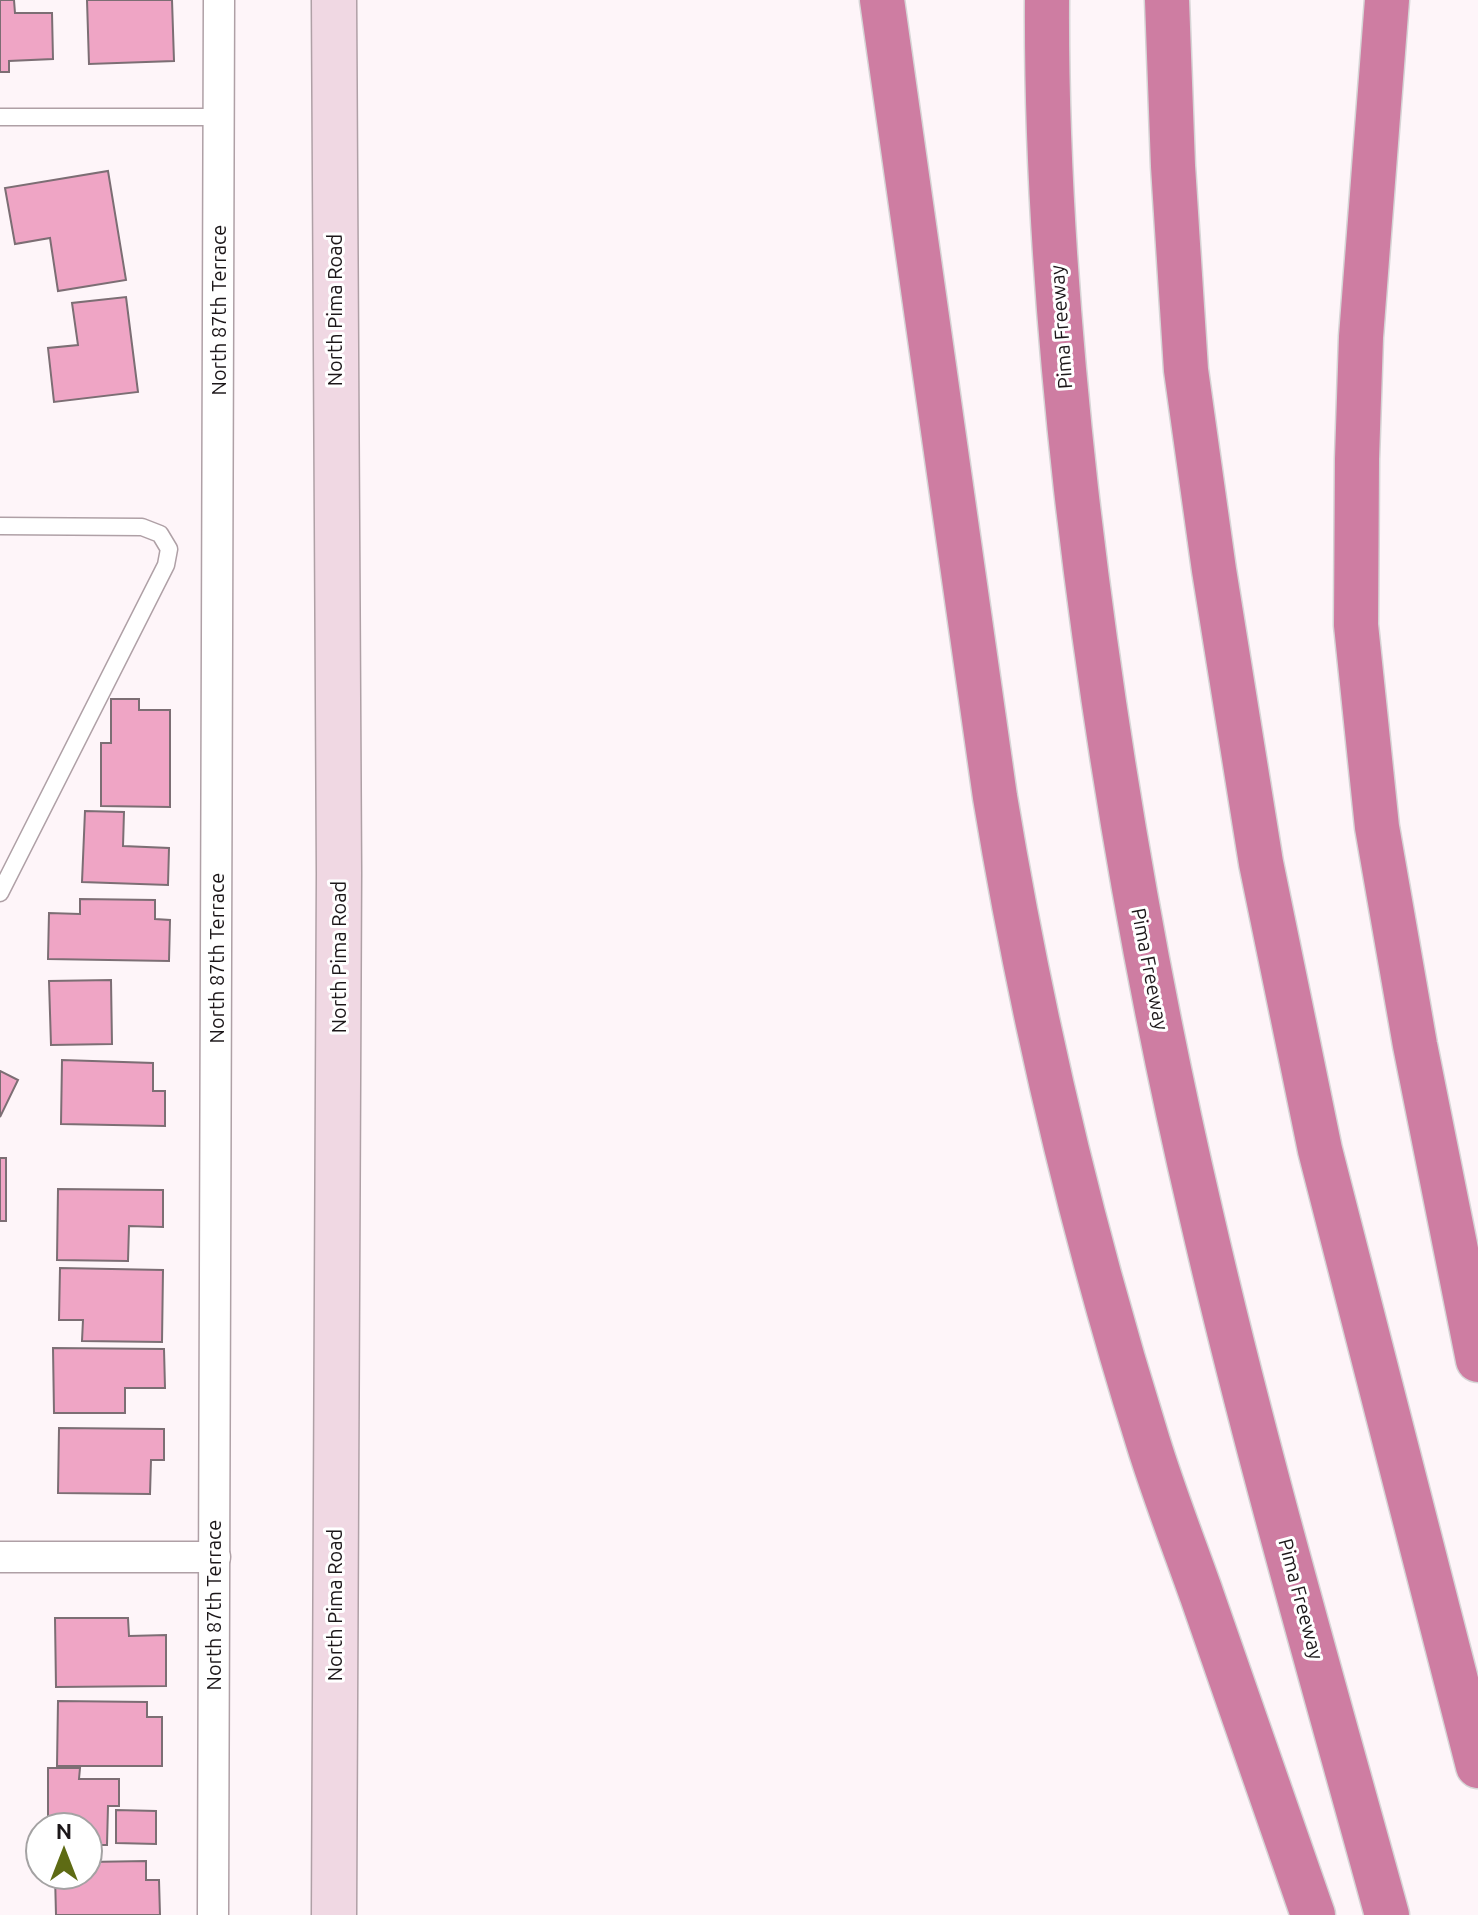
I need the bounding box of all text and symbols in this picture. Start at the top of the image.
street label: North 87th Terrace [207,225,230,395]
street label: North Pima Road [323,234,346,386]
street label: Pima Freeway [1045,264,1076,390]
street label: North 87th Terrace [205,873,228,1043]
street label: North Pima Road [327,881,350,1033]
street label: Pima Freeway [1127,906,1174,1032]
street label: North 87th Terrace [202,1520,225,1690]
street label: North Pima Road [323,1529,346,1681]
street label: Pima Freeway [1274,1536,1329,1662]
north arrow [24,1811,104,1891]
text: N [56,1818,72,1843]

